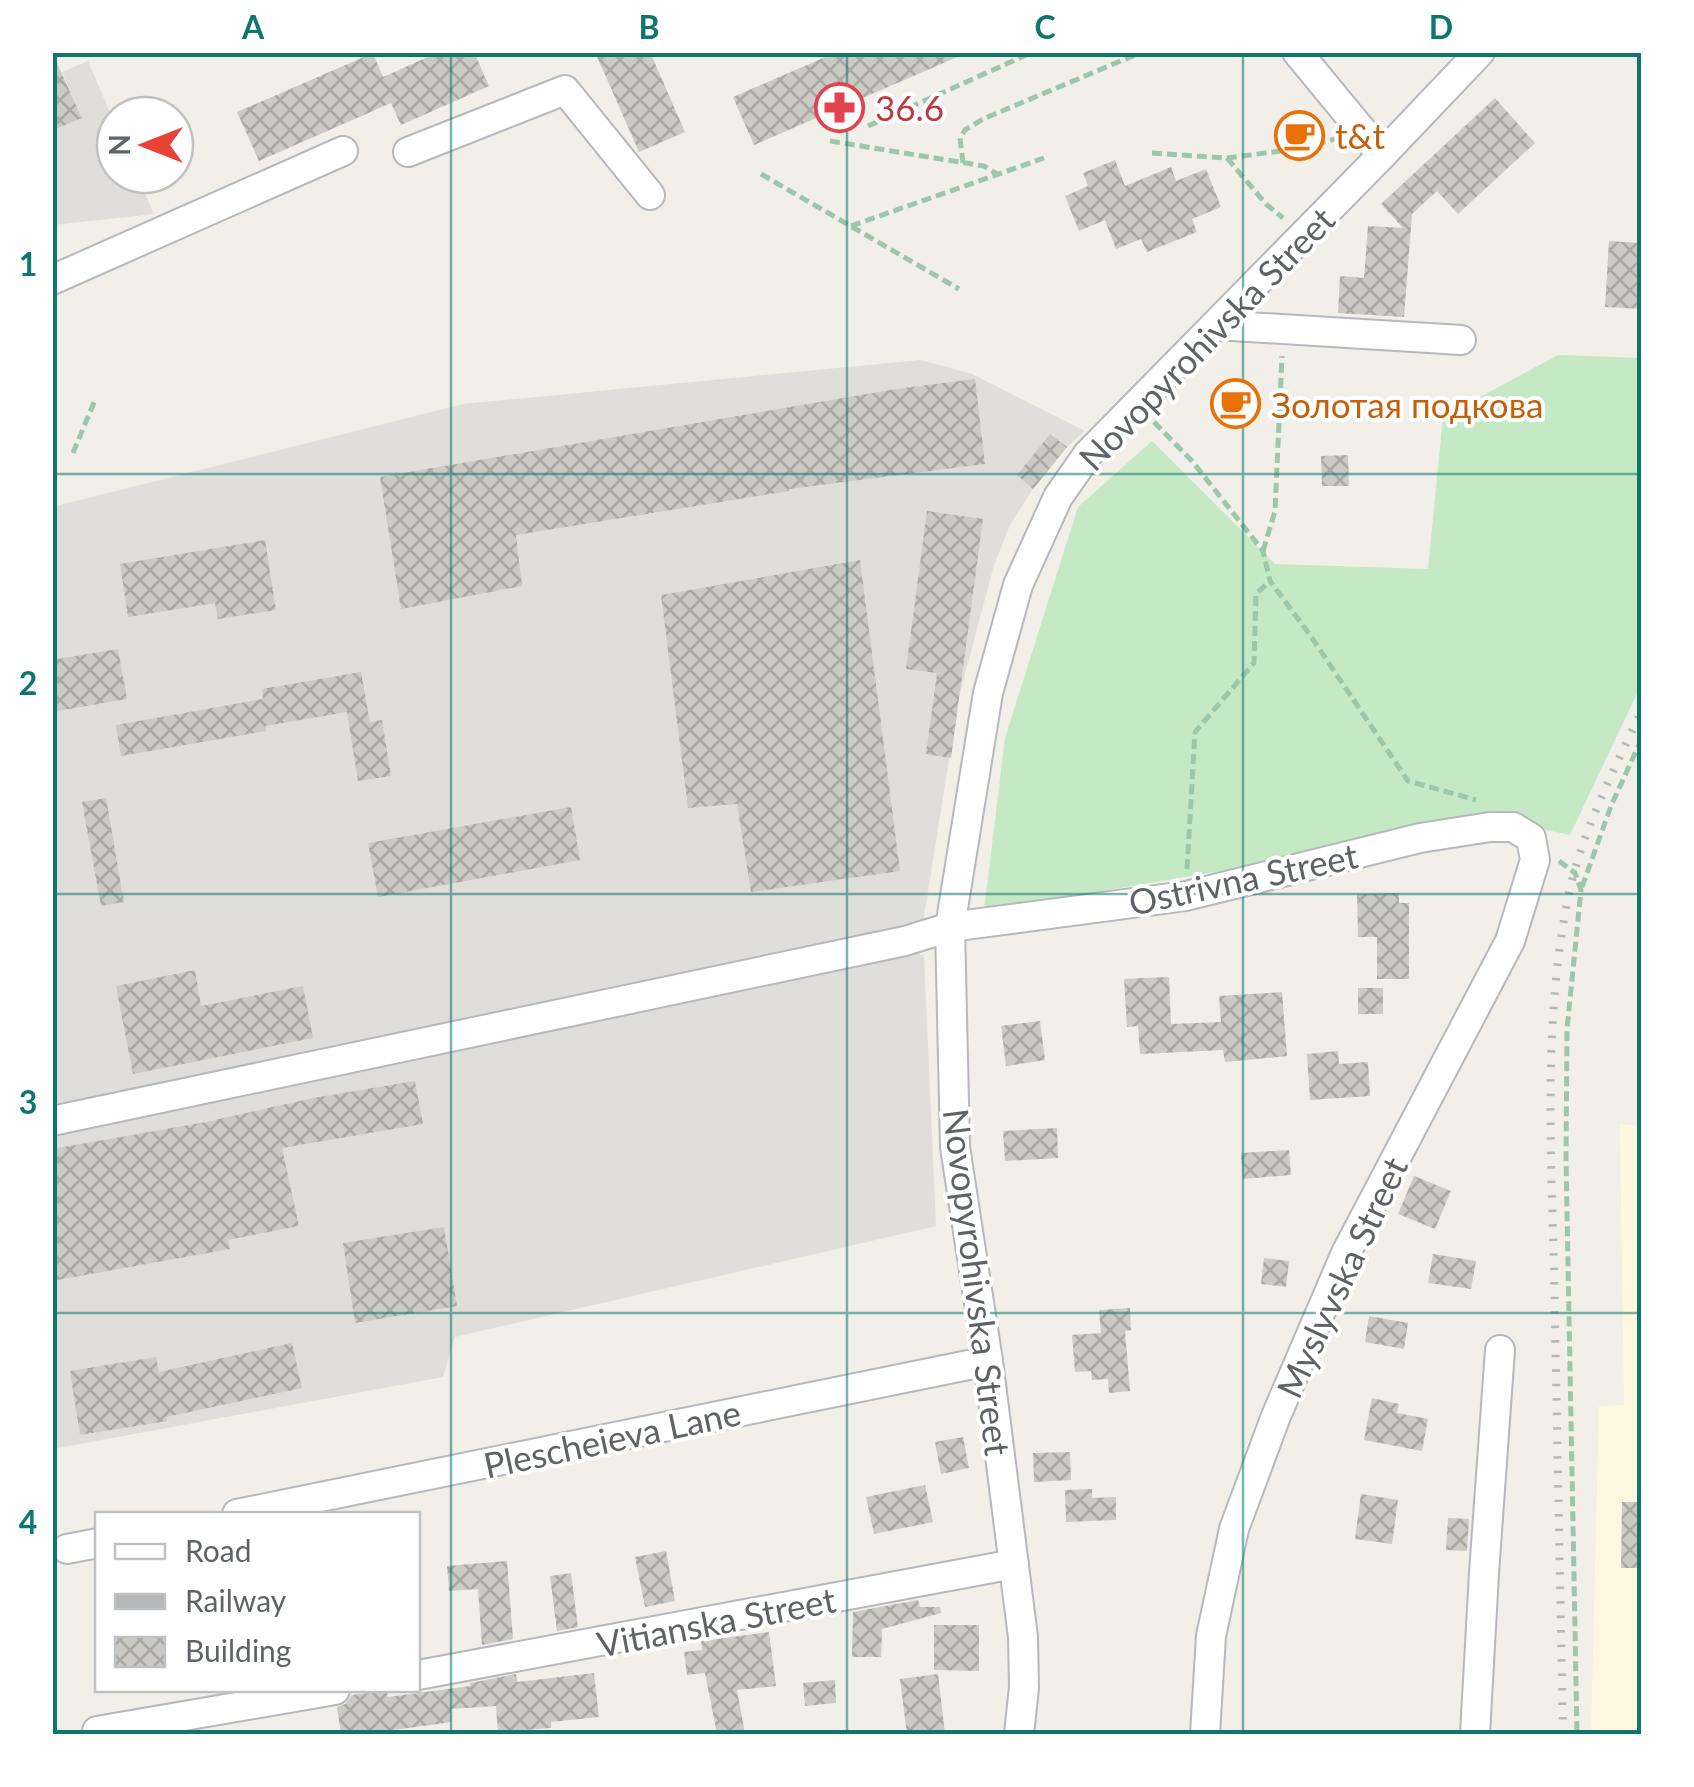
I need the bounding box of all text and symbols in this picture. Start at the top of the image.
text: A [241,7,265,46]
text: B [638,7,660,46]
text: C [1034,7,1056,46]
text: D [1429,7,1453,46]
pharmacy icon: 36.6 [814,81,866,133]
place label: 36.6 [875,86,944,128]
north arrow [95,95,195,195]
cafe icon: t&t [1274,109,1326,161]
place label: t&t [1335,114,1385,156]
text: N [102,134,136,156]
street label: Novopyrohivska Street [1070,198,1343,478]
text: 1 [19,244,37,283]
cafe icon: Золотая подкова [1210,378,1262,430]
place label: Золотая подкова [1271,383,1544,425]
text: 2 [19,663,37,702]
street label: Ostrivna Street [1125,833,1362,923]
text: 3 [19,1082,37,1121]
street label: Novopyrohivska Street [936,1106,1020,1458]
street label: Myslyvska Street [1267,1150,1415,1404]
street label: Plescheieva Lane [480,1390,744,1486]
text: 4 [19,1502,37,1541]
legend [95,1512,420,1692]
text: Road [185,1532,252,1568]
street label: Vitianska Street [593,1577,839,1665]
text: Railway [185,1582,287,1618]
text: Building [185,1632,291,1668]

